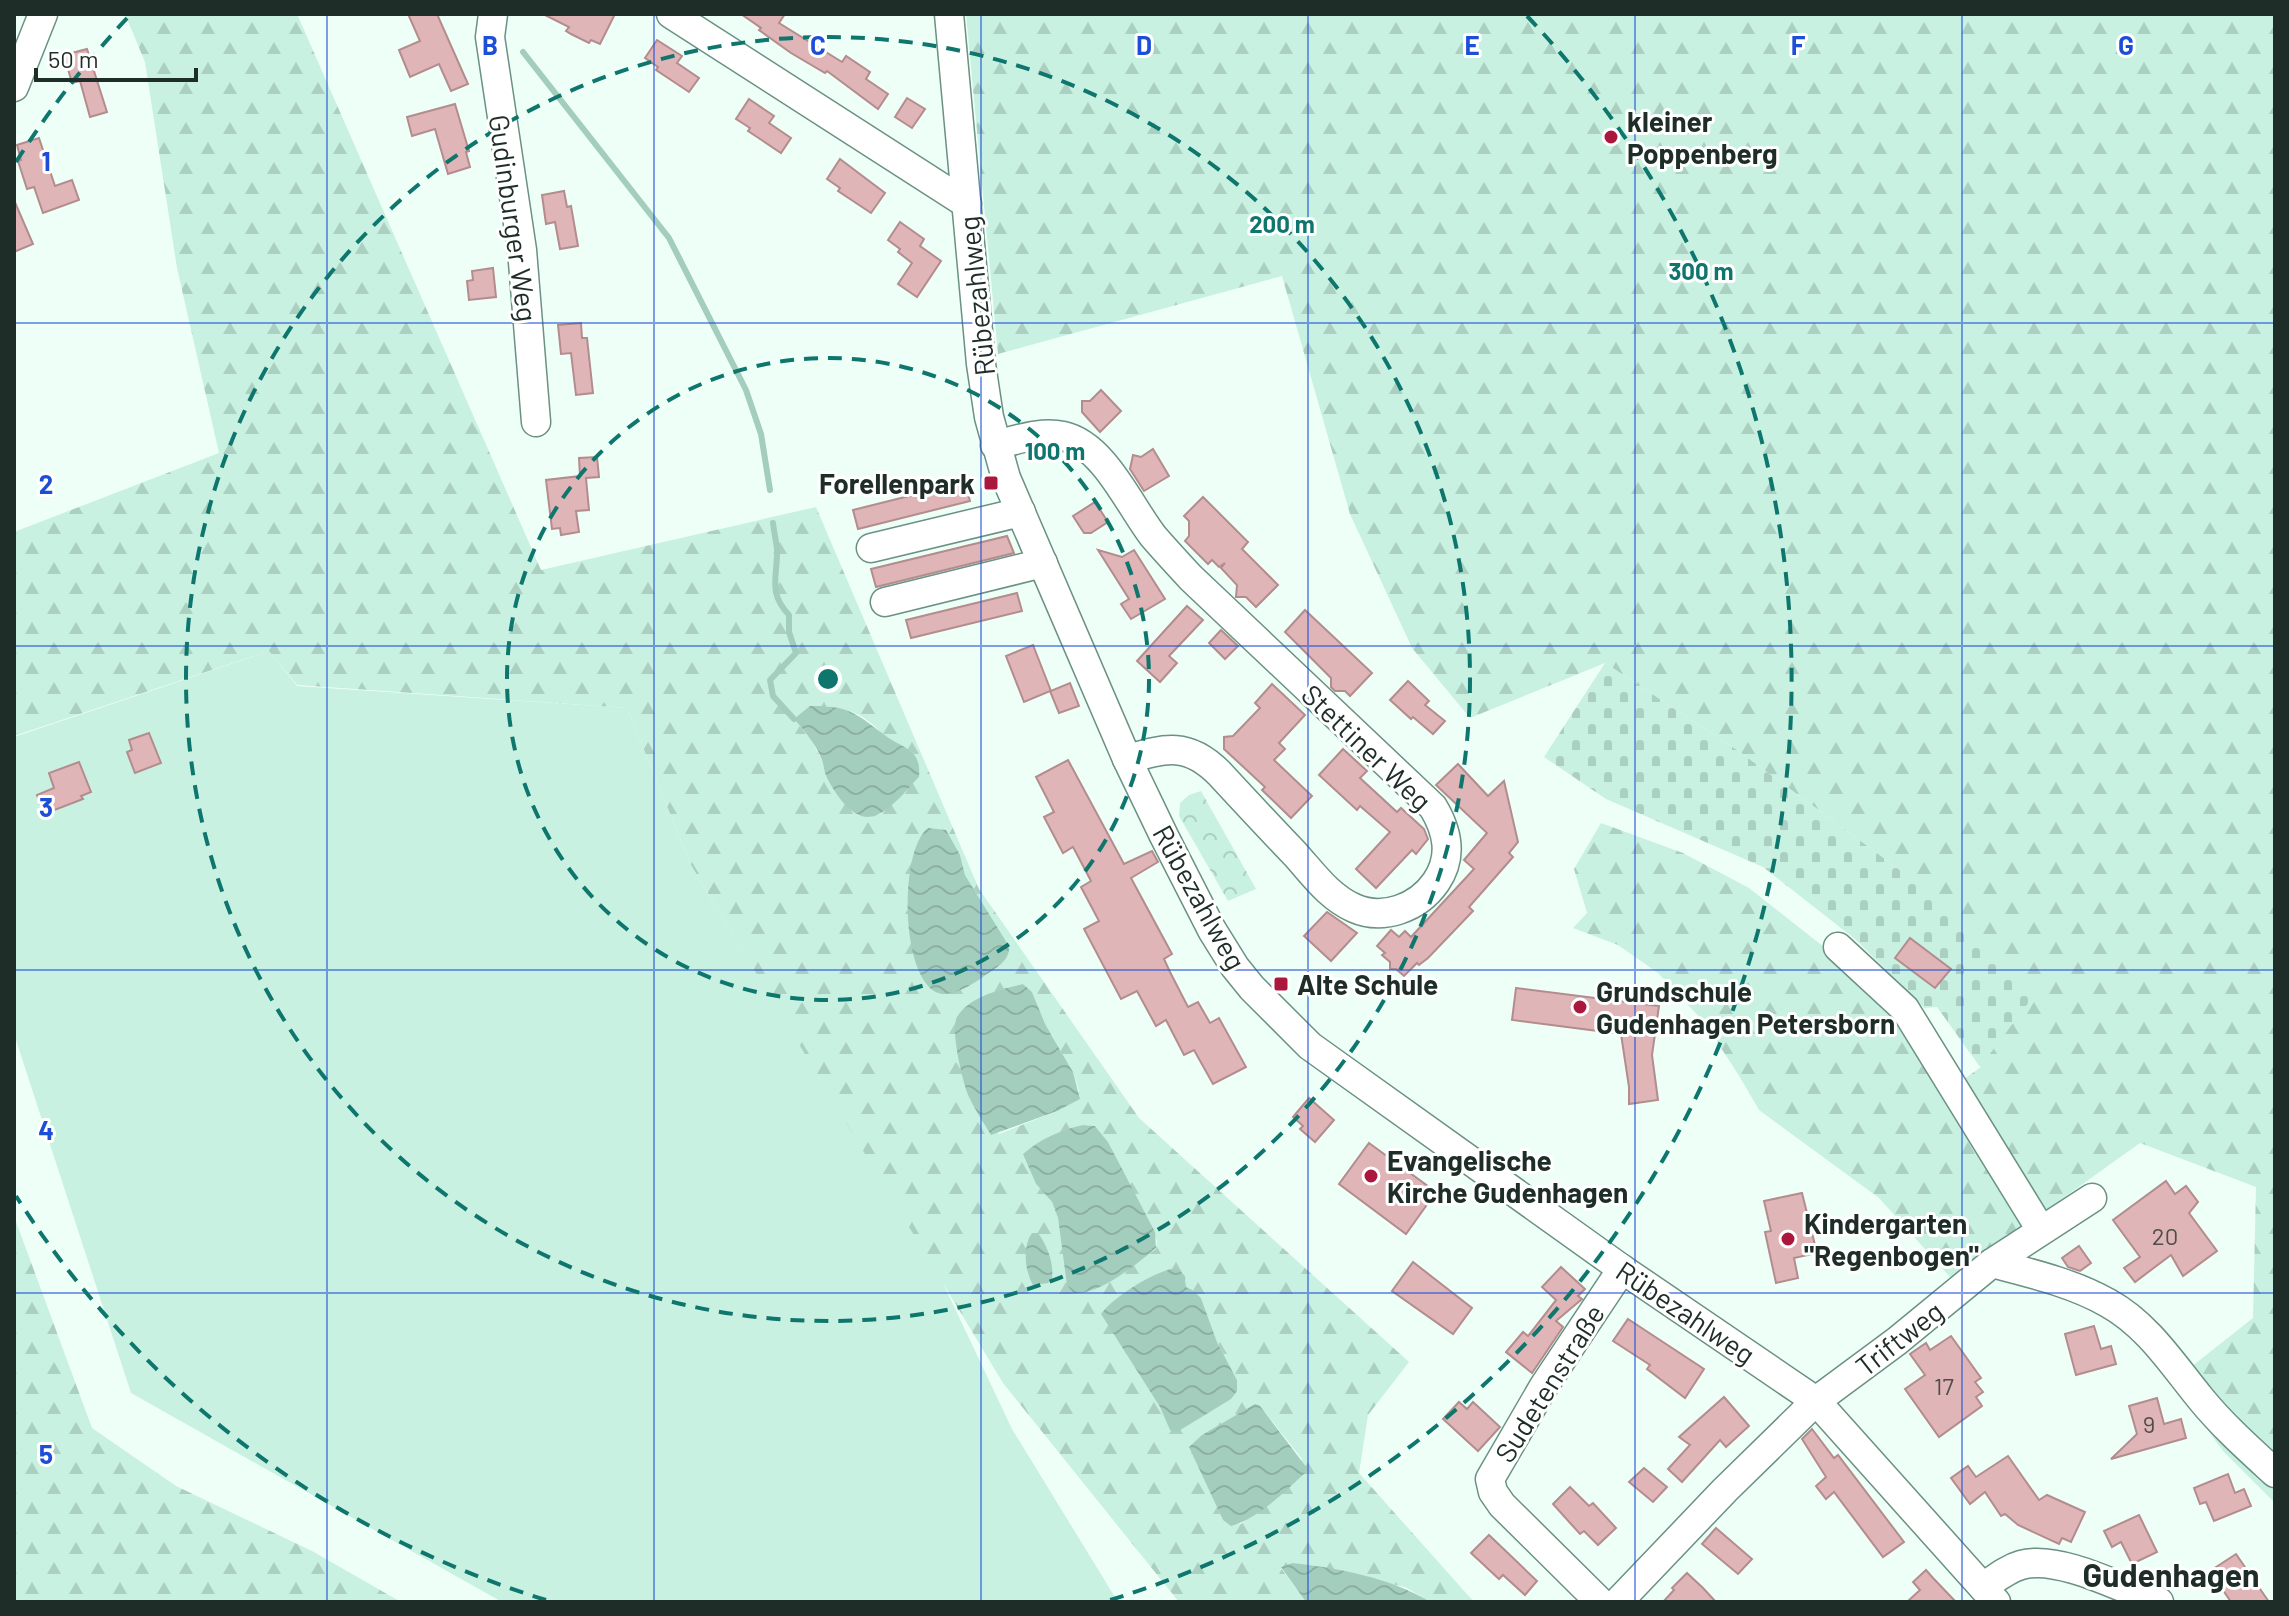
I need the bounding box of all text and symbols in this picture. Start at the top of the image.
text: B [482,29,498,60]
text: C [810,29,826,60]
text: D [1136,29,1152,60]
text: E [1464,29,1480,60]
text: F [1791,29,1806,60]
text: G [2118,29,2134,60]
scale bar [36,32,196,82]
text: 50 m [48,44,99,73]
place label: kleiner Poppenberg [1627,104,1778,170]
street label: Gudinburger Weg [483,112,545,324]
marker: kleiner Poppenberg [1602,128,1620,146]
text: 1 [41,145,51,176]
text: 200 m [1249,209,1315,238]
street label: Rübezahlweg [951,215,1001,377]
text: 300 m [1668,256,1734,285]
text: 100 m [1025,436,1085,465]
place label: Forellenpark [819,466,975,500]
text: 2 [39,468,53,499]
marker: Forellenpark [982,474,1000,492]
centre of rings [814,665,842,693]
street label: Stettiner Weg [1295,677,1439,817]
text: 3 [39,791,53,822]
street label: Rübezahlweg [1146,819,1254,975]
place label: Alte Schule [1297,967,1438,1001]
place label: Grundschule Gudenhagen Petersborn [1596,974,1895,1040]
marker: Alte Schule [1272,975,1290,993]
marker: Grundschule Gudenhagen Petersborn [1571,998,1589,1016]
text: 4 [38,1114,54,1145]
place label: Evangelische Kirche Gudenhagen [1387,1143,1628,1209]
marker: Evangelische Kirche Gudenhagen [1362,1167,1380,1185]
place label: Kindergarten "Regenbogen" [1804,1206,1979,1272]
house number: 20 [2152,1221,2178,1250]
marker: Kindergarten "Regenbogen" [1779,1230,1797,1248]
street label: Rübezahlweg [1610,1253,1762,1371]
street label: Triftweg [1849,1293,1949,1383]
street label: Sudetenstraße [1487,1298,1611,1468]
house number: 17 [1934,1371,1954,1400]
house number: 9 [2143,1409,2155,1438]
text: 5 [39,1438,53,1469]
district label: Gudenhagen [2082,1555,2260,1593]

